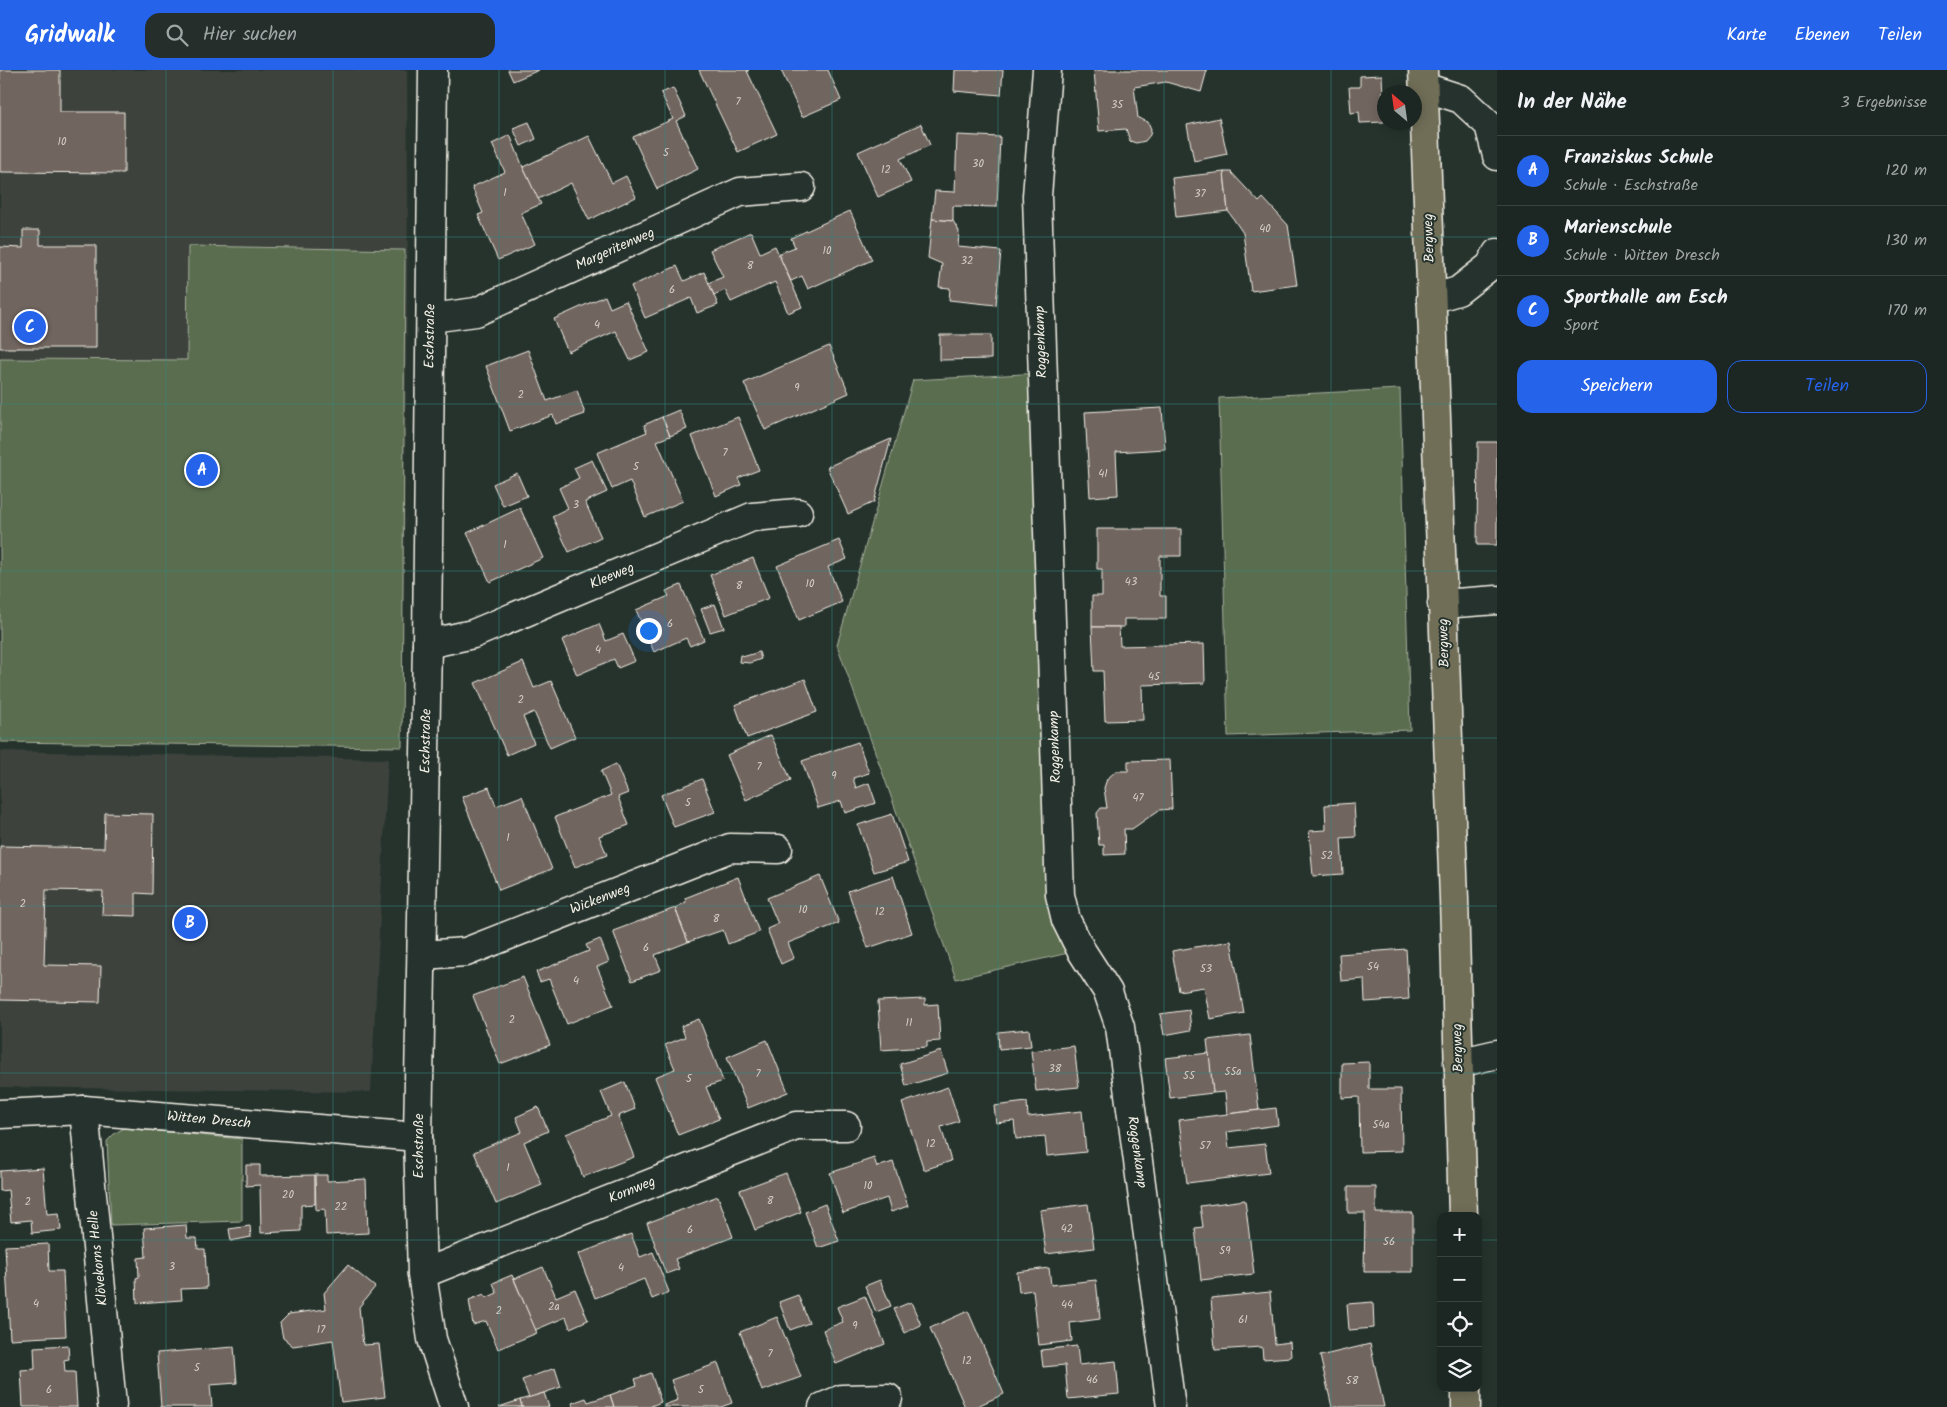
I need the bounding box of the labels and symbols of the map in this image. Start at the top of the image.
north arrow [1377,85,1422,130]
house number: 7 [735,93,741,111]
house number: 35 [1111,96,1124,114]
house number: 10 [58,133,67,151]
house number: 5 [663,144,670,162]
house number: 30 [972,155,984,173]
house number: 12 [881,161,891,179]
house number: 1 [503,184,507,202]
house number: 37 [1194,185,1207,203]
street label: Bergweg [1417,213,1441,263]
house number: 40 [1259,220,1271,238]
street label: Margeritenweg [572,222,658,276]
house number: 10 [823,242,832,260]
house number: 32 [961,252,973,270]
house number: 8 [747,257,754,275]
house number: 6 [669,281,675,299]
street label: Eschstraße [418,303,442,369]
street label: Roggenkamp [1029,305,1053,379]
pin: C [14,308,46,346]
house number: 4 [594,316,600,334]
house number: 9 [794,379,800,397]
house number: 2 [518,386,524,404]
house number: 7 [722,444,728,462]
pin: A [186,451,218,489]
house number: 5 [633,458,640,476]
house number: 41 [1098,465,1108,483]
house number: 3 [573,496,579,514]
house number: 1 [503,536,507,554]
street label: Kleeweg [586,557,638,595]
house number: 43 [1125,573,1137,591]
house number: 10 [806,575,815,593]
house number: 8 [736,577,743,595]
house number: 6 [667,615,673,633]
your location [636,618,662,644]
street label: Bergweg [1432,618,1456,668]
house number: 4 [595,641,601,659]
house number: 45 [1148,668,1161,686]
house number: 2 [518,691,524,709]
street label: Eschstraße [414,708,438,774]
street label: Roggenkamp [1043,710,1067,784]
house number: 7 [756,758,762,776]
house number: 9 [831,767,837,785]
house number: 47 [1132,789,1144,807]
house number: 5 [685,794,692,812]
house number: 1 [506,829,510,847]
house number: 52 [1321,847,1333,865]
street label: Wickenweg [567,877,633,921]
house number: 2 [20,895,26,913]
house number: 10 [799,901,808,919]
house number: 12 [875,903,885,921]
pin: B [174,904,206,942]
house number: 8 [713,910,720,928]
house number: 6 [643,939,649,957]
house number: 54 [1367,958,1379,976]
house number: 53 [1200,960,1212,978]
house number: 4 [573,972,579,990]
house number: 2 [509,1011,515,1029]
house number: 11 [906,1014,912,1032]
street label: Bergweg [1446,1023,1470,1073]
house number: 38 [1049,1060,1062,1078]
house number: 55a [1225,1063,1241,1081]
house number: 7 [755,1065,761,1083]
house number: 55 [1183,1067,1196,1085]
house number: 5 [686,1070,693,1088]
street label: Witten Dresch [166,1105,252,1135]
street label: Eschstraße [408,1113,430,1178]
street label: Roggenkamp [1121,1115,1153,1190]
house number: 54a [1372,1116,1390,1134]
house number: 12 [926,1135,936,1153]
house number: 57 [1200,1137,1211,1155]
house number: 1 [506,1159,510,1177]
street label: Kornweg [605,1171,659,1209]
house number: 10 [864,1177,873,1195]
house number: 20 [282,1186,294,1204]
house number: 8 [767,1192,774,1210]
house number: 2 [25,1193,31,1211]
house number: 22 [335,1198,347,1216]
street label: Klövekorns Helle [82,1209,114,1307]
house number: 42 [1061,1220,1073,1238]
house number: 6 [687,1221,693,1239]
house number: 56 [1383,1233,1395,1251]
house number: 59 [1219,1242,1231,1260]
house number: 3 [169,1258,175,1276]
house number: 4 [618,1259,624,1277]
house number: 4 [33,1295,39,1313]
house number: 44 [1061,1296,1073,1314]
house number: 2a [548,1298,560,1316]
house number: 2 [496,1302,502,1320]
house number: 61 [1238,1311,1248,1329]
house number: 9 [852,1317,858,1335]
house number: 17 [317,1321,326,1339]
house number: 7 [767,1345,773,1363]
house number: 12 [962,1352,972,1370]
house number: 5 [194,1359,201,1377]
house number: 46 [1086,1371,1098,1389]
house number: 58 [1346,1372,1359,1390]
house number: 6 [46,1381,52,1399]
house number: 5 [698,1381,705,1399]

